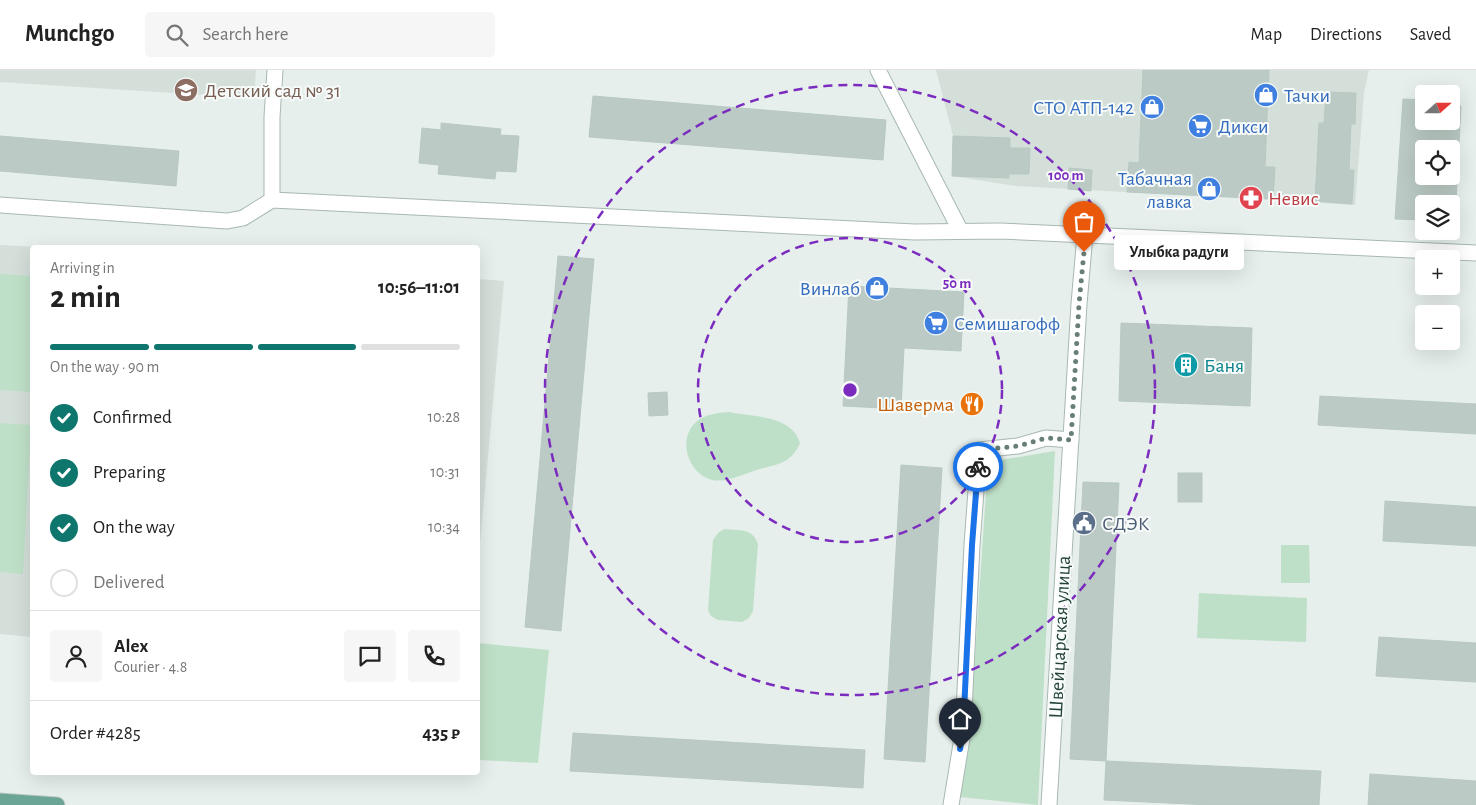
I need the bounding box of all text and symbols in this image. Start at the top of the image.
search box [145,12,495,57]
icon: search [163,21,191,49]
text: Munchgo [25,22,115,46]
text: Search here [203,25,288,44]
text: Map [1251,26,1282,44]
text: Directions [1310,26,1382,44]
text: Saved [1410,26,1451,44]
school or university icon: Детский сад № 31 [173,77,199,103]
place label: Детский сад № 31 [204,81,341,101]
shop icon: Тачки [1253,82,1279,108]
north arrow [1415,85,1460,130]
map controls [1415,85,1460,350]
place label: Тачки [1284,86,1330,106]
shop icon: СТО АТП-142 [1139,94,1165,120]
place label: СТО АТП-142 [1033,98,1134,118]
supermarket icon: Дикси [1187,113,1213,139]
place label: Дикси [1218,117,1269,137]
button: locate [1415,140,1460,185]
text: 100 m [1048,168,1084,183]
place label: Табачная лавка [1118,169,1192,212]
shop icon: Табачная лавка [1196,176,1222,202]
pharmacy icon: Невис [1238,185,1264,211]
place label: Невис [1268,189,1319,209]
button: layers [1415,195,1460,240]
pin [1063,201,1105,252]
icon: bag [1070,208,1098,236]
callout: Улыбка радуги [1114,234,1244,270]
text: Улыбка радуги [1129,244,1229,260]
button: + [1415,250,1460,295]
text: Arriving in [50,260,115,276]
shop icon: Винлаб [864,275,890,301]
text: 50 m [943,276,971,291]
text: 10:56–11:01 [378,278,460,297]
place label: Винлаб [800,279,860,299]
text: 2 min [50,281,121,313]
button: − [1415,305,1460,350]
supermarket icon: Семишагофф [923,310,949,336]
place label: Семишагофф [954,314,1060,334]
building icon: Баня [1173,352,1199,378]
place label: Баня [1204,356,1244,376]
text: On the way · 90 m [50,359,159,375]
centre of rings [841,381,859,399]
restaurant icon: Шаверма [959,391,985,417]
place label: Шаверма [877,395,954,415]
icon: check [50,404,78,432]
text: Confirmed [93,408,172,427]
text: 10:28 [428,409,460,425]
courier [953,442,1003,492]
icon: bike [964,453,992,481]
icon: check [50,459,78,487]
text: Preparing [93,463,166,482]
text: 10:31 [430,464,460,480]
public building icon: СДЭК [1071,510,1097,536]
icon: check [50,514,78,542]
place label: СДЭК [1102,514,1150,534]
text: On the way [93,518,175,537]
text: 10:34 [428,519,460,535]
street label: Швейцарская улица [1046,555,1074,719]
text: Delivered [93,573,165,592]
button: person [50,630,102,682]
button: chat [344,630,396,682]
button: phone [408,630,460,682]
text: Alex [114,637,148,656]
text: Courier · 4.8 [114,659,187,675]
pin [939,698,981,749]
icon: home [946,705,974,733]
text: Order #4285 [50,724,141,743]
text: 435 ₽ [422,724,460,743]

